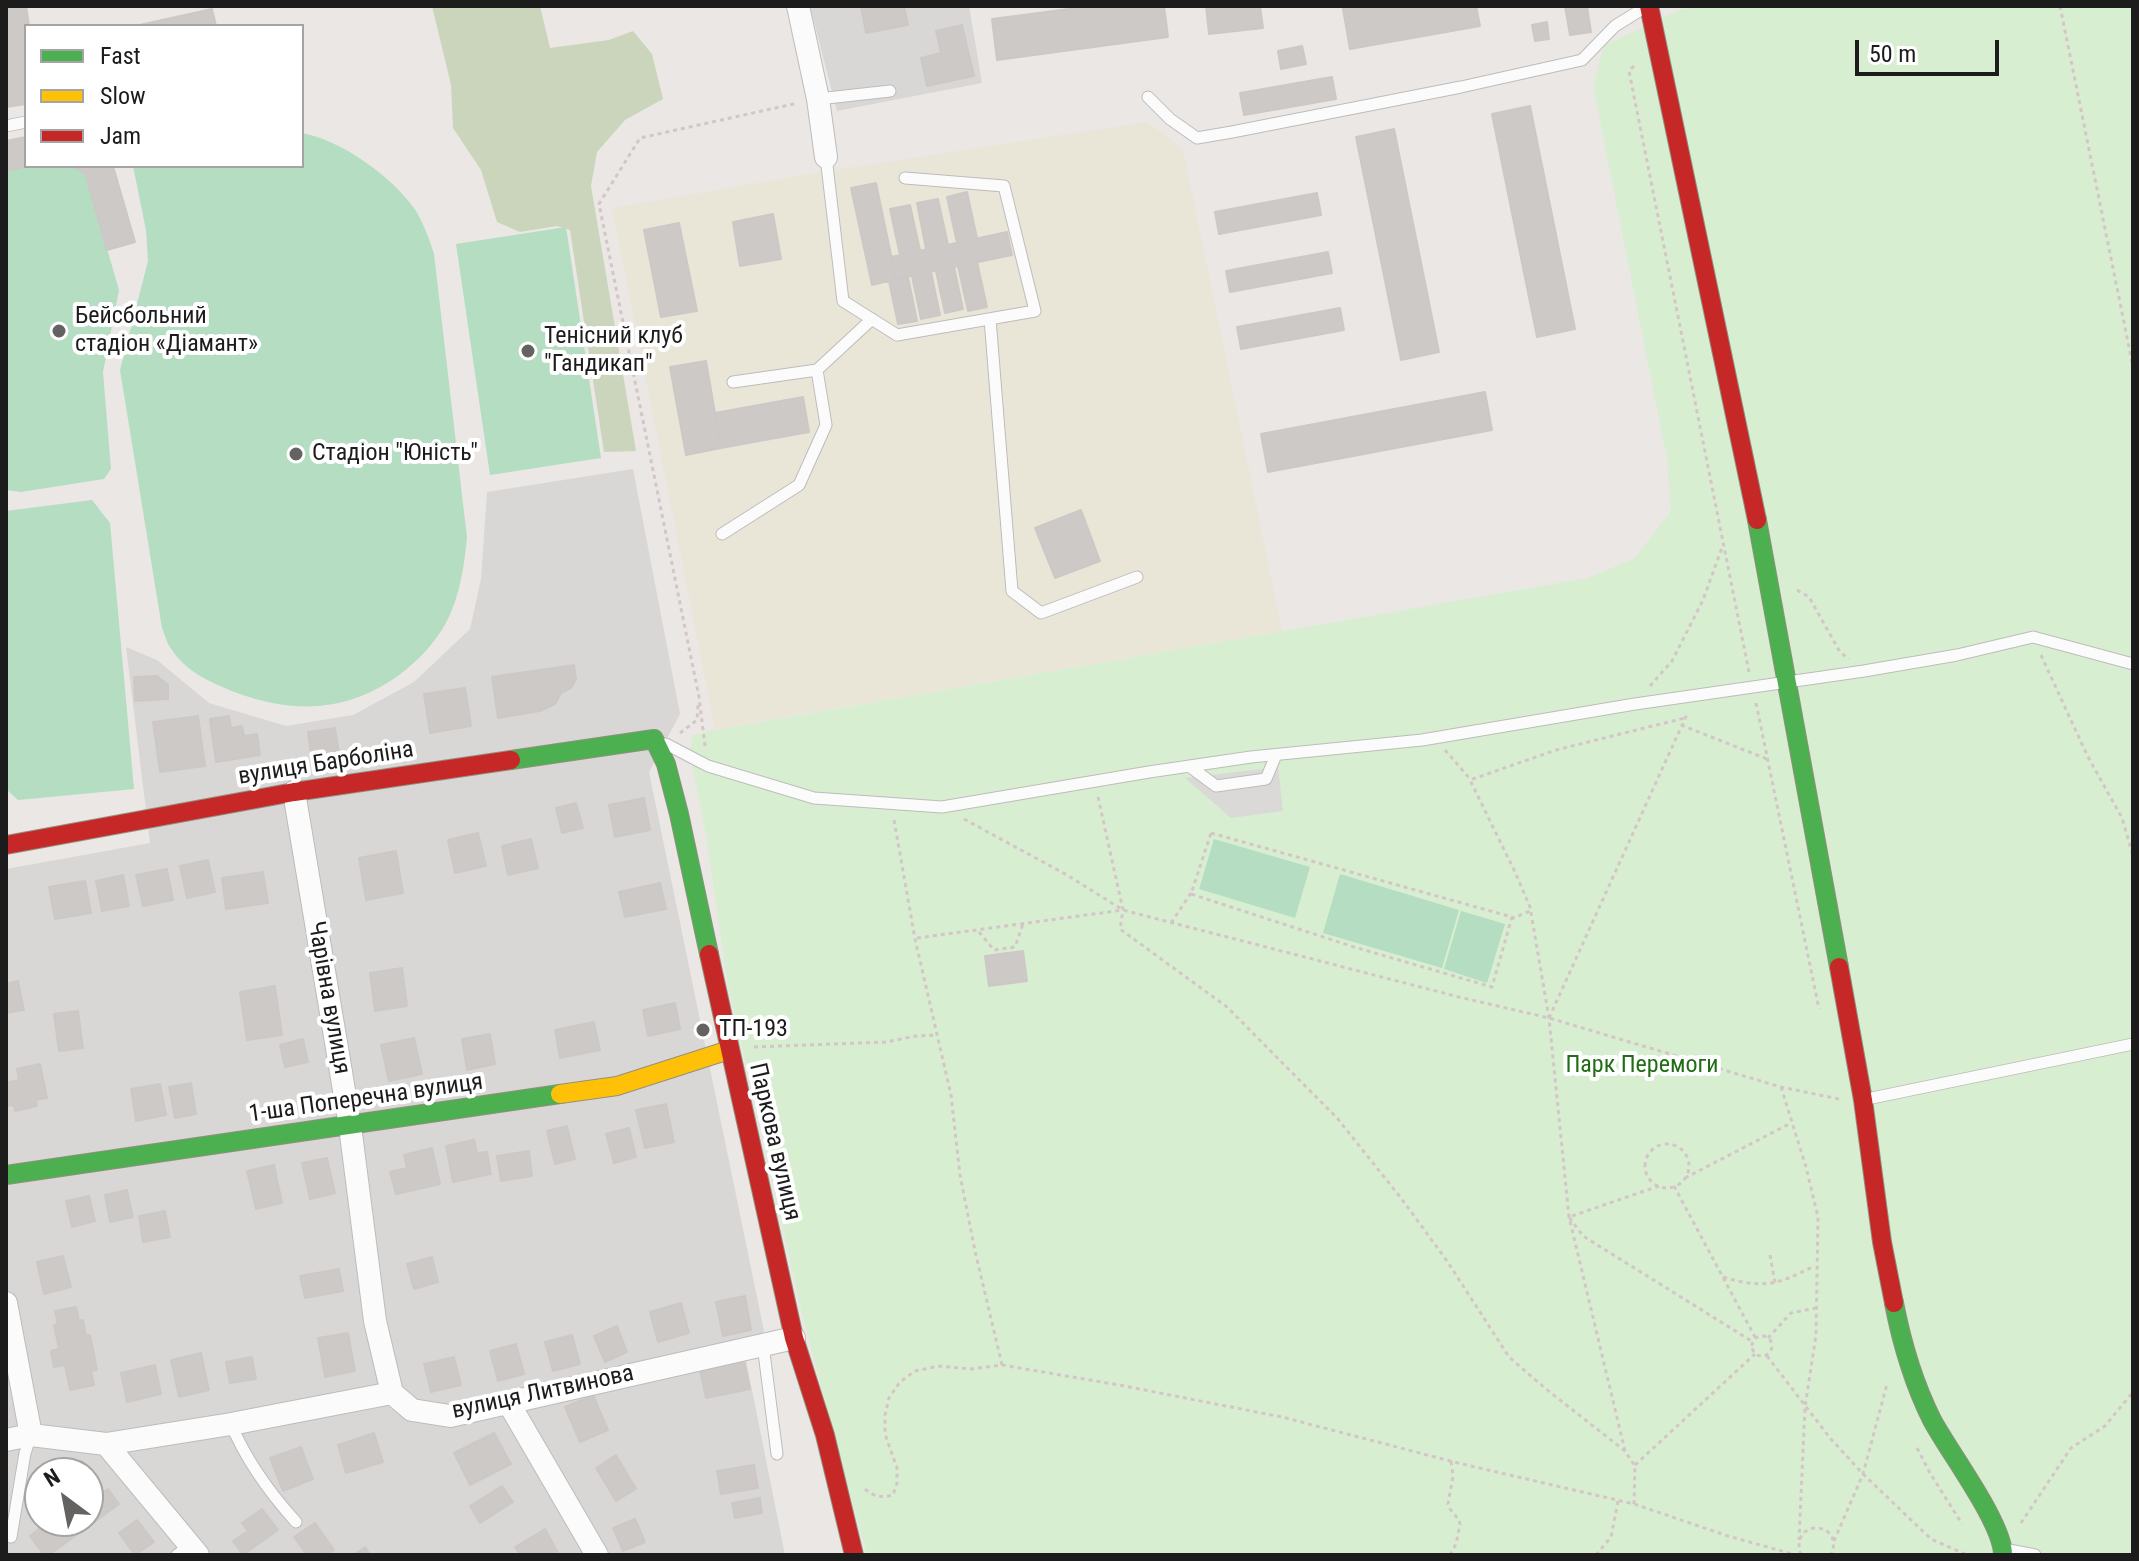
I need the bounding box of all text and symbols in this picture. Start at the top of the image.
legend [24,24,304,168]
scale bar [1859,24,2003,74]
text: 50 m [1869,40,1916,68]
text: Fast [100,42,141,70]
text: Slow [100,82,146,110]
text: Jam [100,122,141,150]
place label: Бейсбольний стадіон «Діамант» [75,303,258,359]
marker: Бейсбольний стадіон «Діамант» [50,322,68,340]
place label: Тенісний клуб "Гандикап" [544,323,683,379]
marker: Тенісний клуб "Гандикап" [519,342,537,360]
place label: Стадіон "Юність" [312,440,478,468]
marker: Стадіон "Юність" [287,445,305,463]
street label: вулиця Барболіна [236,736,416,792]
street label: Чарівна вулиця [300,919,356,1077]
place label: ТП-193 [719,1016,788,1044]
marker: ТП-193 [694,1021,712,1039]
park label: Парк Перемоги [1565,1052,1719,1080]
street label: Паркова вулиця [742,1060,806,1224]
street label: 1-ша Поперечна вулиця [247,1068,485,1130]
street label: вулиця Литвинова [449,1360,637,1426]
north arrow [24,1457,104,1537]
text: N [40,1464,64,1492]

